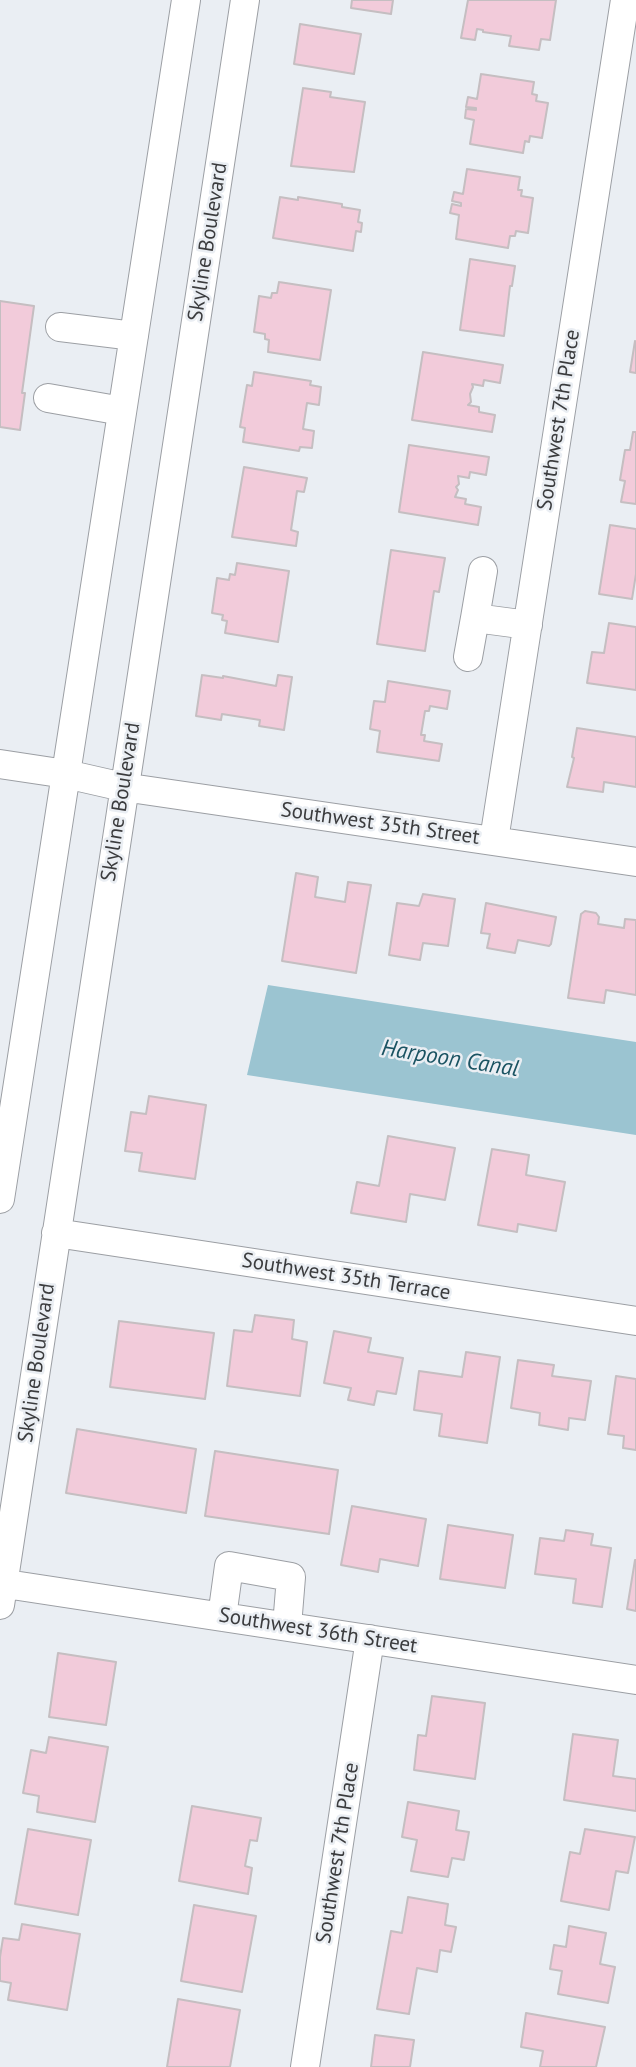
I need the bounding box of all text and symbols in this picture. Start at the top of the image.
street label: Skyline Boulevard [183,161,233,323]
street label: Southwest 7th Place [532,328,586,512]
street label: Skyline Boulevard [96,721,146,883]
street label: Southwest 35th Street [279,798,481,850]
water label: Harpoon Canal [379,1035,521,1083]
street label: Southwest 35th Terrace [240,1248,452,1306]
street label: Skyline Boulevard [13,1282,61,1444]
street label: Southwest 36th Street [217,1603,419,1659]
street label: Southwest 7th Place [311,1761,365,1945]

